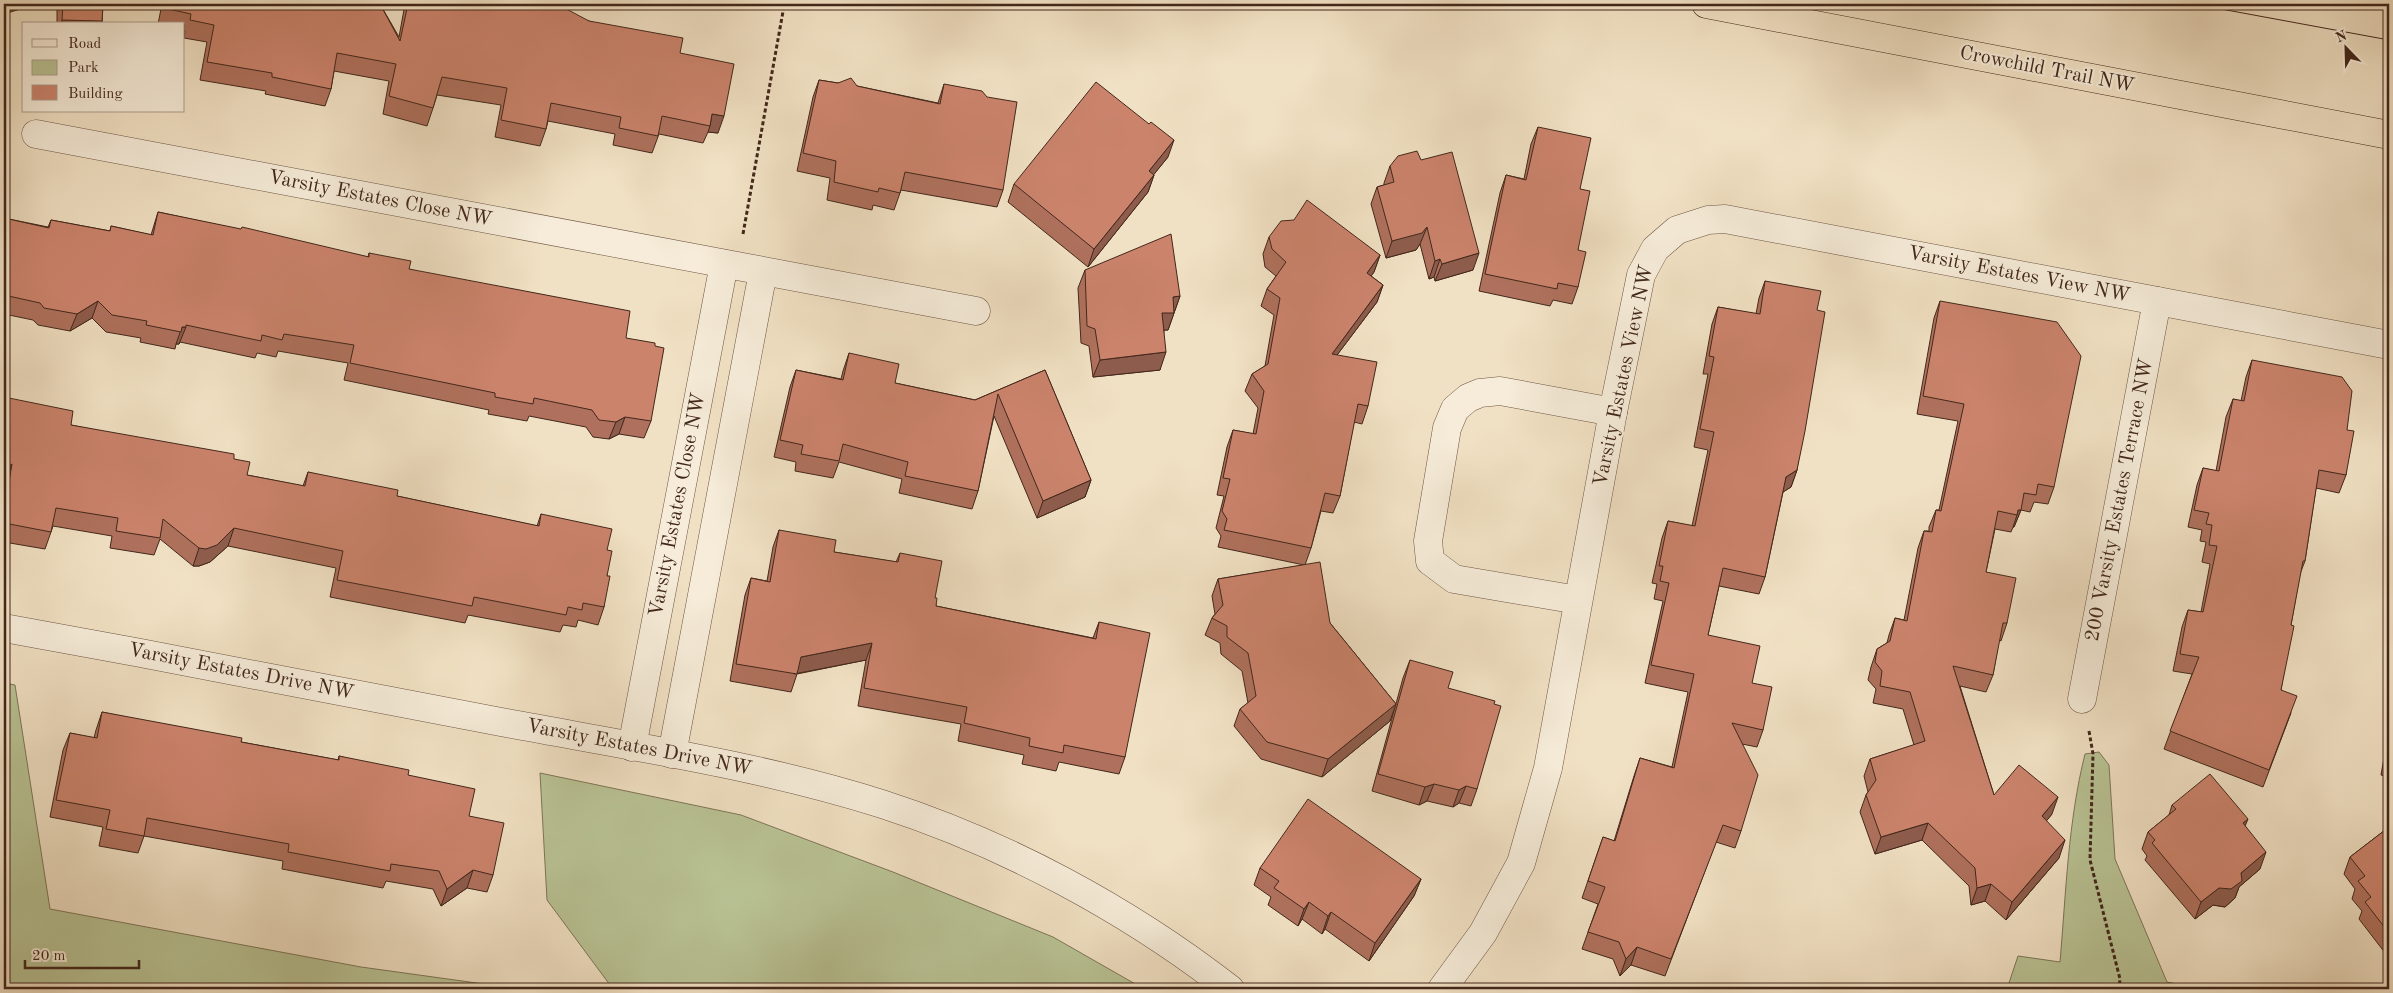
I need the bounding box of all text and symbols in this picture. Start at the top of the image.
legend [22,22,185,112]
north arrow [2320,22,2370,72]
text: N [2334,28,2349,45]
text: Road [68,37,102,52]
street label: Crowchild Trail NW [1958,43,2136,97]
text: Park [68,61,99,76]
text: Building [68,87,123,102]
street label: Varsity Estates Close NW [266,167,494,231]
street label: Varsity Estates View NW [1906,244,2132,306]
street label: Varsity Estates View NW [1591,263,1657,489]
street label: 200 Varsity Estates Terrace NW [2083,357,2157,643]
street label: Varsity Estates Close NW [646,391,710,619]
street label: Varsity Estates Drive NW [126,640,356,704]
street label: Varsity Estates Drive NW [524,716,754,780]
scale bar [25,938,139,970]
text: 20 m [32,949,66,964]

